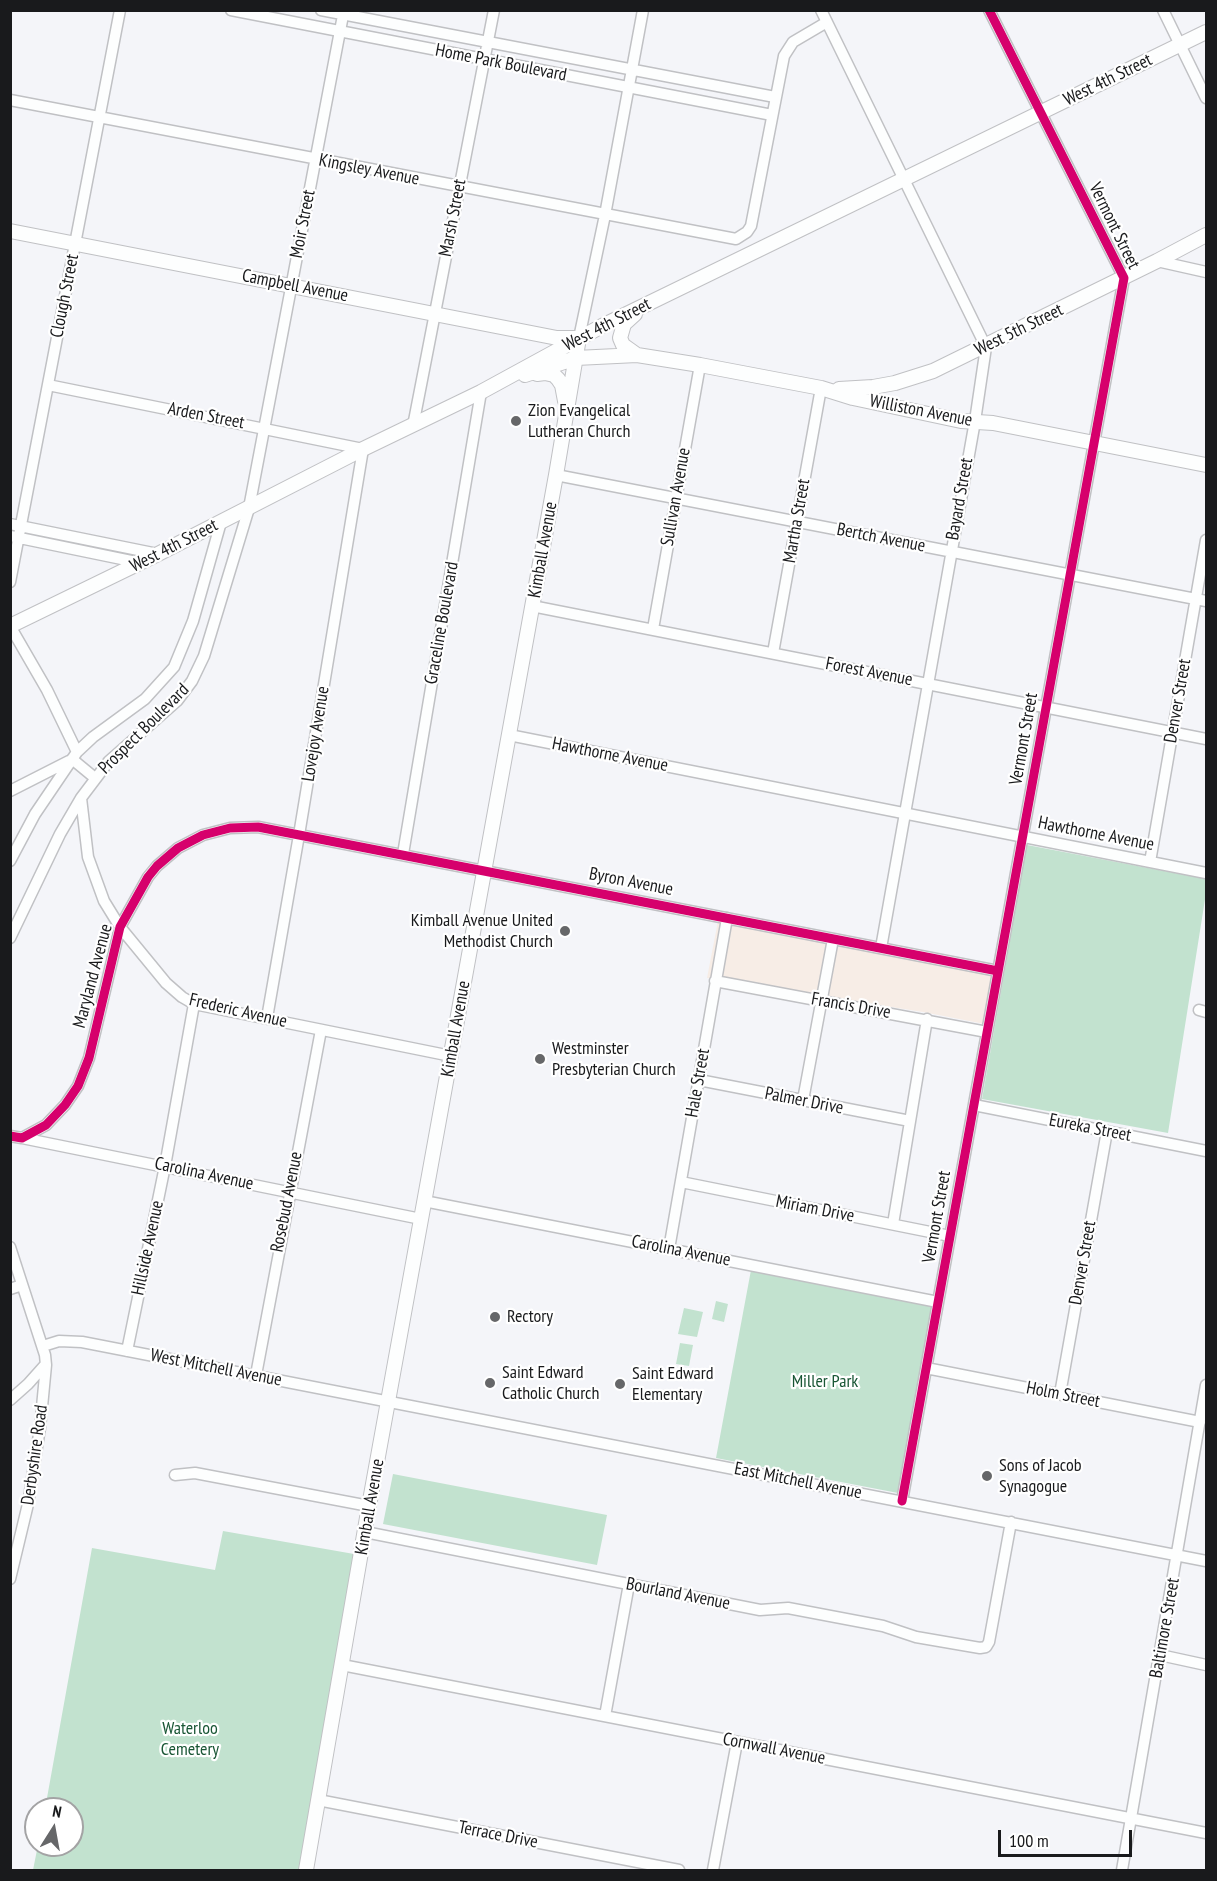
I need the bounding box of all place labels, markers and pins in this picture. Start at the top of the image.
place label: Zion Evangelical Lutheran Church [528,400,630,442]
marker: Zion Evangelical Lutheran Church [509,414,523,428]
place label: Kimball Avenue United Methodist Church [411,910,553,952]
marker: Kimball Avenue United Methodist Church [558,924,572,938]
place label: Westminster Presbyterian Church [552,1038,676,1080]
marker: Westminster Presbyterian Church [533,1052,547,1066]
place label: Rectory [507,1306,553,1328]
marker: Rectory [488,1310,502,1324]
place label: Saint Edward Catholic Church [502,1362,599,1404]
place label: Saint Edward Elementary [632,1363,714,1406]
marker: Saint Edward Catholic Church [483,1376,497,1390]
marker: Saint Edward Elementary [613,1377,627,1391]
place label: Sons of Jacob Synagogue [999,1455,1082,1498]
marker: Sons of Jacob Synagogue [980,1469,994,1483]

